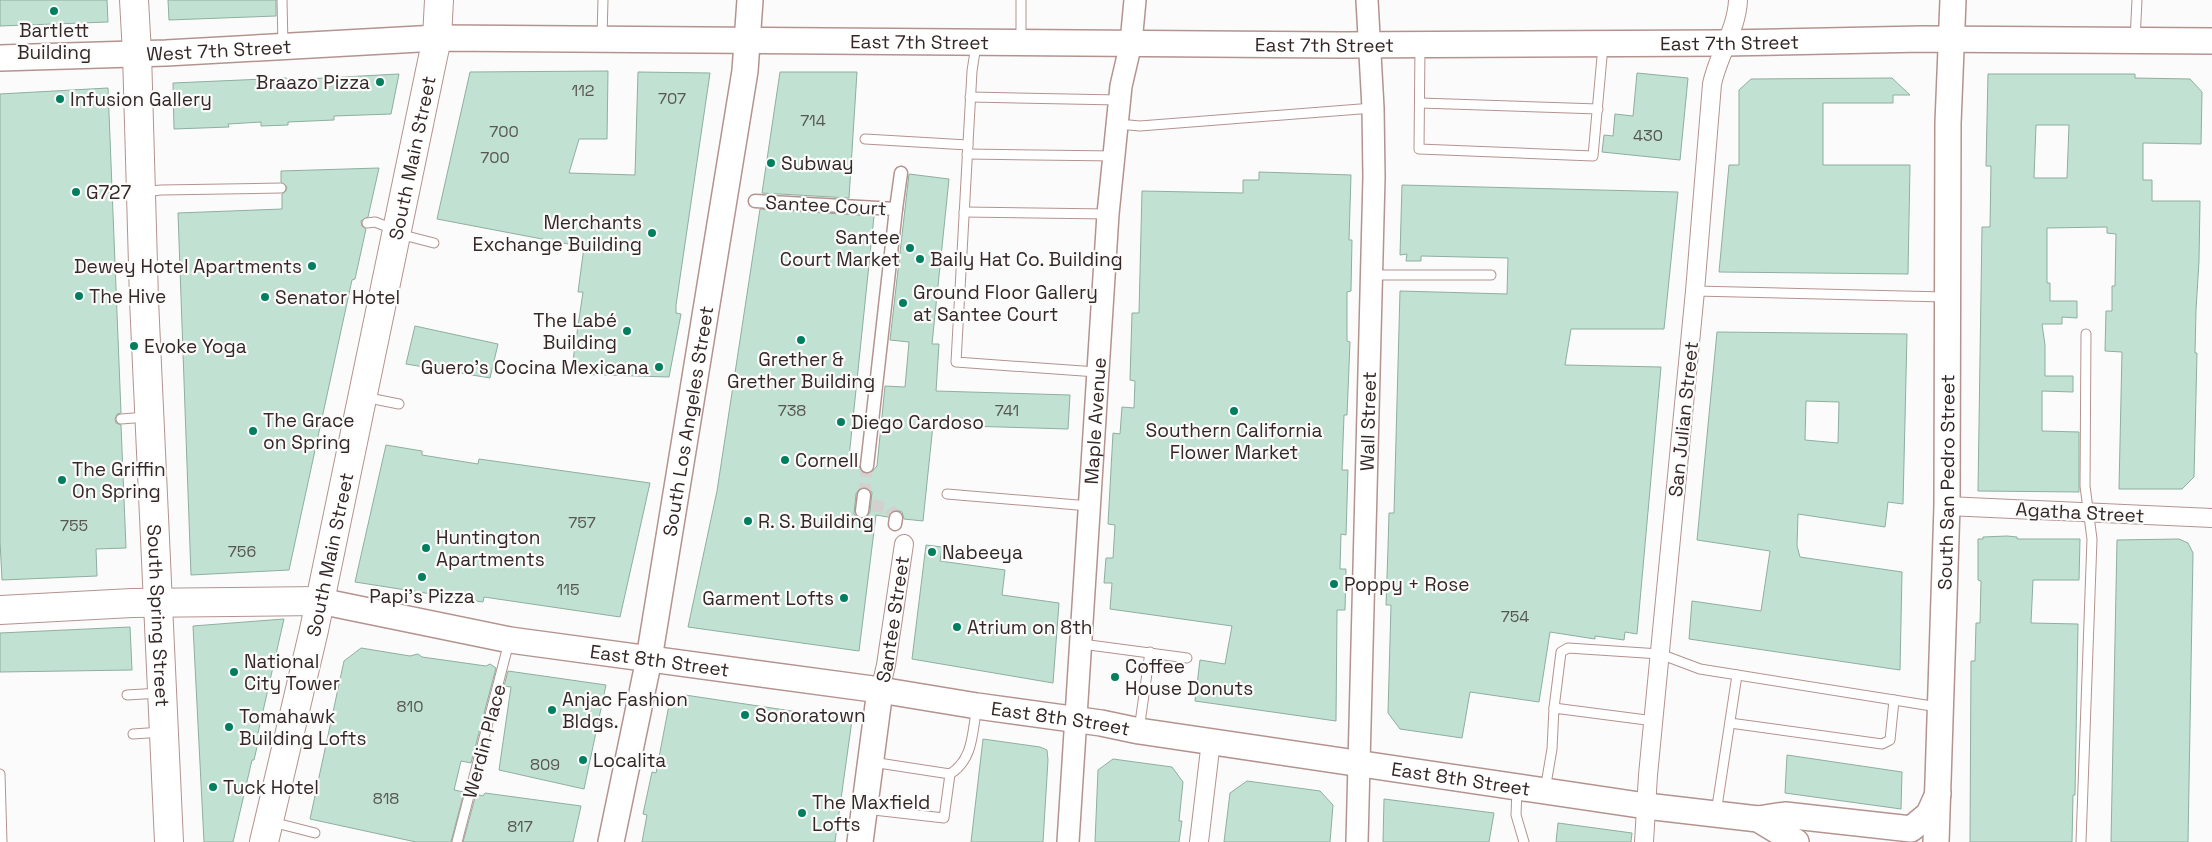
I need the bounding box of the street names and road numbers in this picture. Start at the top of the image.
street label: East 7th Street [850,29,989,55]
street label: East 7th Street [1660,29,1799,56]
street label: East 7th Street [1255,32,1394,58]
street label: West 7th Street [146,34,292,67]
street label: South Main Street [383,74,442,242]
street label: Santee Court [765,190,887,221]
street label: South Los Angeles Street [657,304,719,538]
street label: San Julian Street [1663,340,1704,498]
street label: Maple Avenue [1079,357,1112,485]
street label: Wall Street [1354,371,1382,471]
street label: South San Pedro Street [1932,374,1960,590]
street label: South Main Street [301,470,359,639]
street label: Agatha Street [2015,497,2145,528]
street label: South Spring Street [141,524,175,707]
street label: Santee Street [870,554,915,685]
street label: East 8th Street [588,639,731,683]
street label: Werdin Place [457,681,512,801]
street label: East 8th Street [989,696,1132,742]
street label: East 8th Street [1390,756,1532,802]

